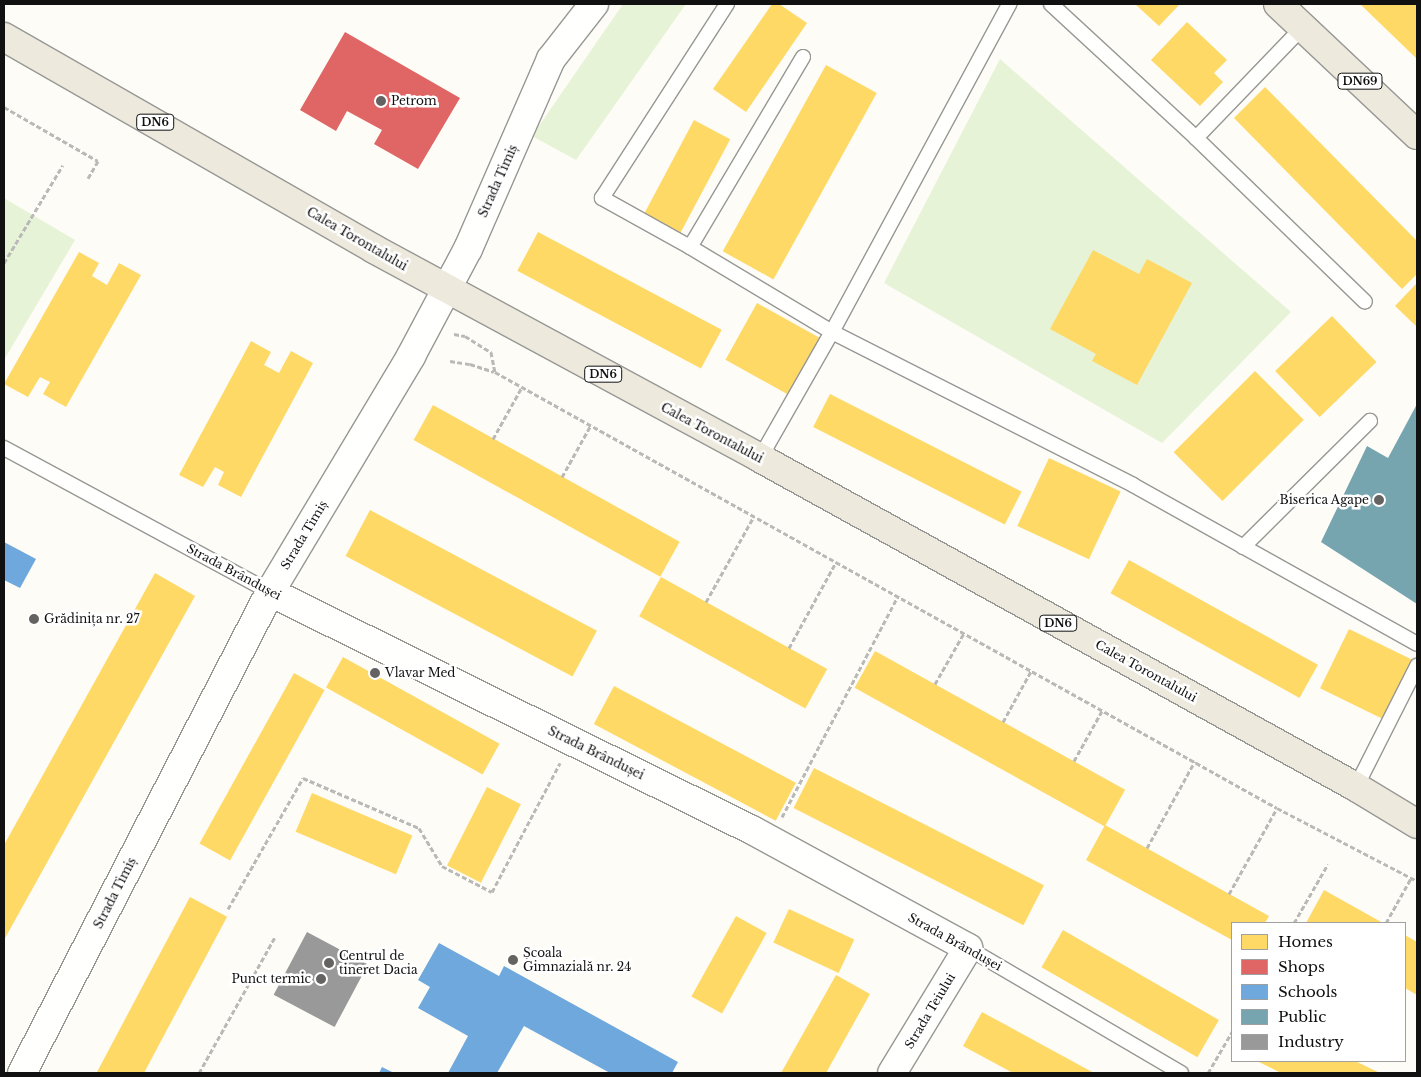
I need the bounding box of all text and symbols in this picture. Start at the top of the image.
road number: DN69 [1336,72,1384,90]
place label: Petrom [391,94,437,108]
marker: Petrom [375,95,387,107]
road number: DN6 [135,114,175,130]
street label: Strada Timiș [475,142,521,220]
street label: Calea Torontalului [304,204,410,274]
road number: DN6 [583,366,623,382]
street label: Calea Torontalului [658,400,766,466]
place label: Biserica Agape [1279,493,1369,507]
marker: Biserica Agape [1373,494,1385,506]
street label: Strada Timiș [278,498,330,572]
street label: Strada Brândușei [184,541,284,603]
place label: Grădinița nr. 27 [44,612,140,626]
marker: Grădinița nr. 27 [28,613,40,625]
road number: DN6 [1038,614,1078,632]
street label: Calea Torontalului [1093,637,1199,705]
place label: Vlavar Med [385,666,456,680]
marker: Vlavar Med [369,667,381,679]
street label: Strada Brândușei [546,723,646,783]
street label: Strada Timiș [91,855,139,931]
street label: Strada Brândușei [906,910,1004,974]
legend [1231,922,1406,1062]
text: Homes [1278,932,1333,951]
place label: Școala Gimnazială nr. 24 [523,946,631,974]
place label: Centrul de tineret Dacia [339,949,418,977]
marker: Școala Gimnazială nr. 24 [507,954,519,966]
marker: Centrul de tineret Dacia [323,957,335,969]
text: Shops [1278,957,1325,976]
street label: Strada Teiului [902,970,958,1052]
place label: Punct termic [232,972,311,986]
marker: Punct termic [315,973,327,985]
text: Schools [1278,982,1337,1001]
text: Public [1278,1007,1326,1026]
text: Industry [1278,1032,1344,1051]

